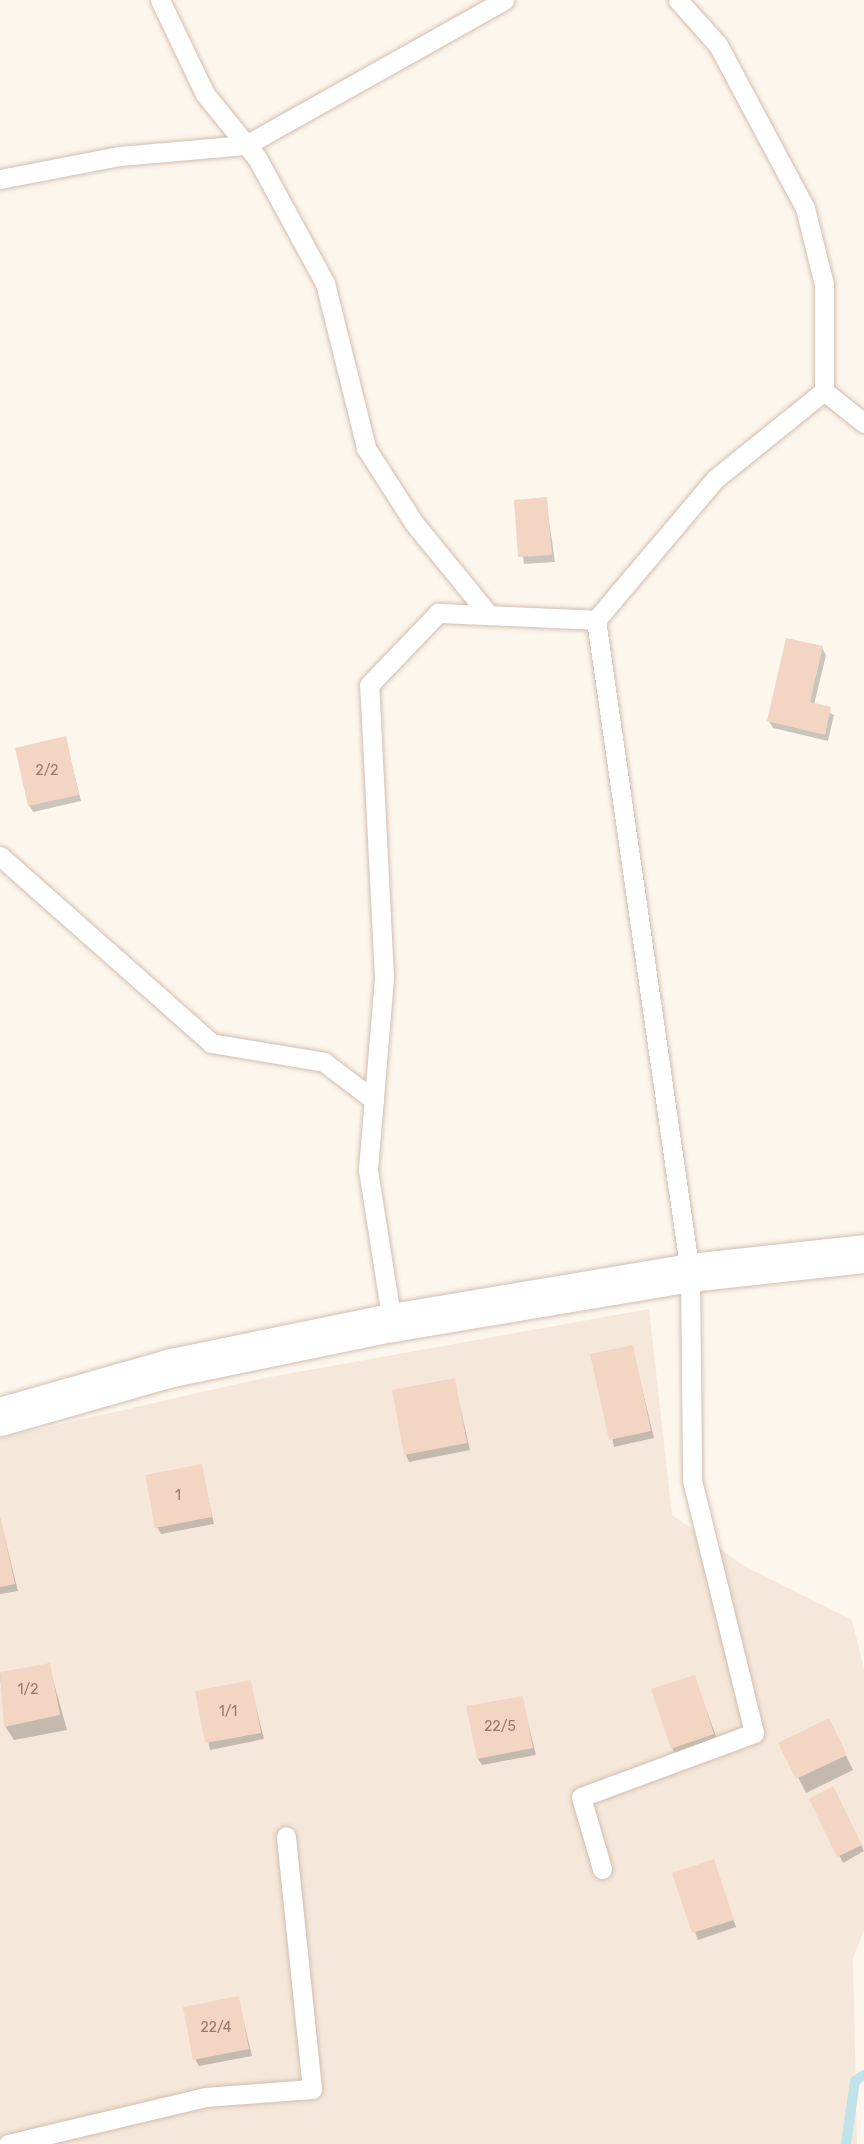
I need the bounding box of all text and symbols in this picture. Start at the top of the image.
house number: 2/2 [36,763,58,779]
house number: 1 [175,1488,181,1504]
house number: 1/2 [18,1682,38,1698]
house number: 1/1 [219,1704,237,1720]
house number: 22/5 [484,1719,516,1735]
house number: 22/4 [200,2020,232,2036]

